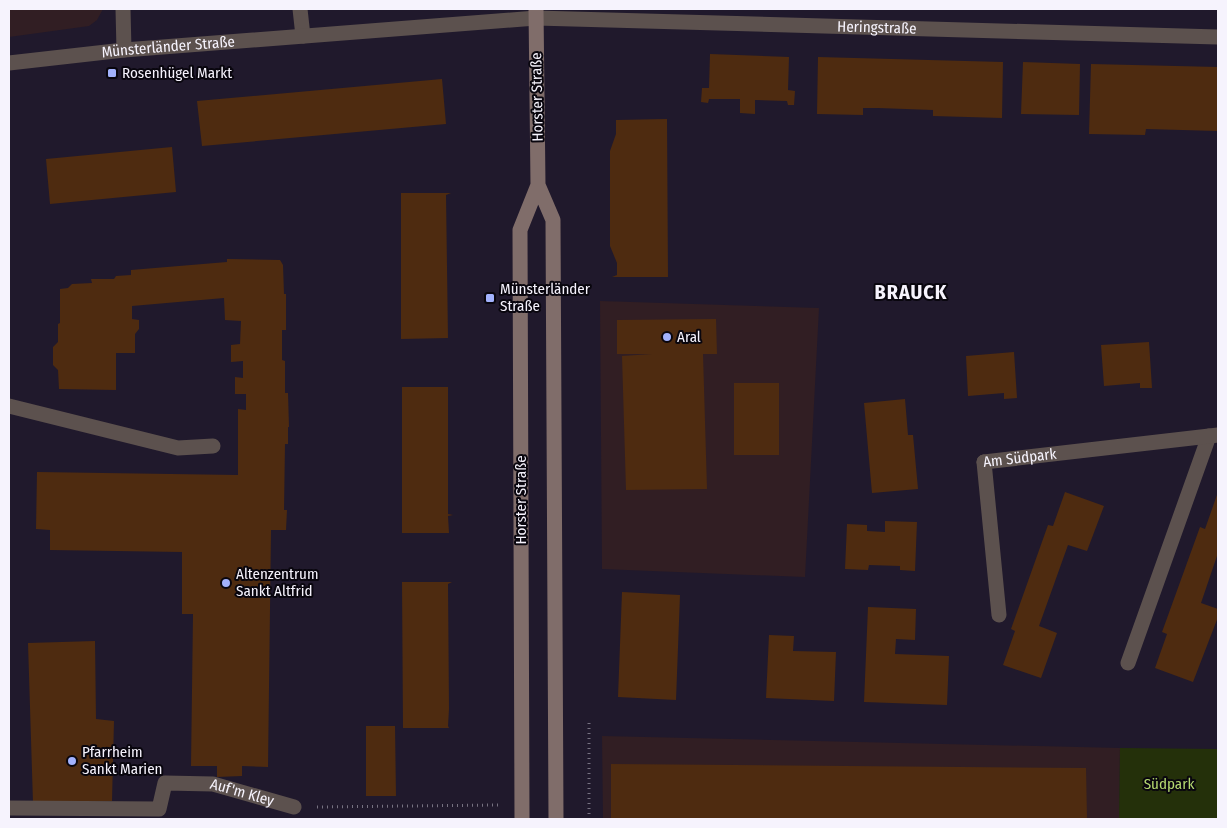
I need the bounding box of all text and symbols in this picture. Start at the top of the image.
street label: Heringstraße [837,17,917,38]
street label: Münsterländer Straße [101,32,235,61]
street label: Horster Straße [527,52,547,142]
place label: Rosenhügel Markt [122,64,232,82]
marker: Rosenhügel Markt [106,67,118,79]
place label: Münsterländer Straße [500,280,591,315]
district label: BRAUCK [875,280,947,304]
marker: Münsterländer Straße [484,292,496,304]
place label: Aral [677,328,701,346]
marker: Aral [661,331,673,343]
street label: Am Südpark [982,445,1057,471]
street label: Horster Straße [512,455,530,545]
place label: Altenzentrum Sankt Altfrid [236,565,319,600]
marker: Altenzentrum Sankt Altfrid [220,577,232,589]
place label: Pfarrheim Sankt Marien [82,743,162,778]
marker: Pfarrheim Sankt Marien [66,755,78,767]
street label: Auf'm Kley [208,775,276,810]
park label: Südpark [1144,775,1194,793]

